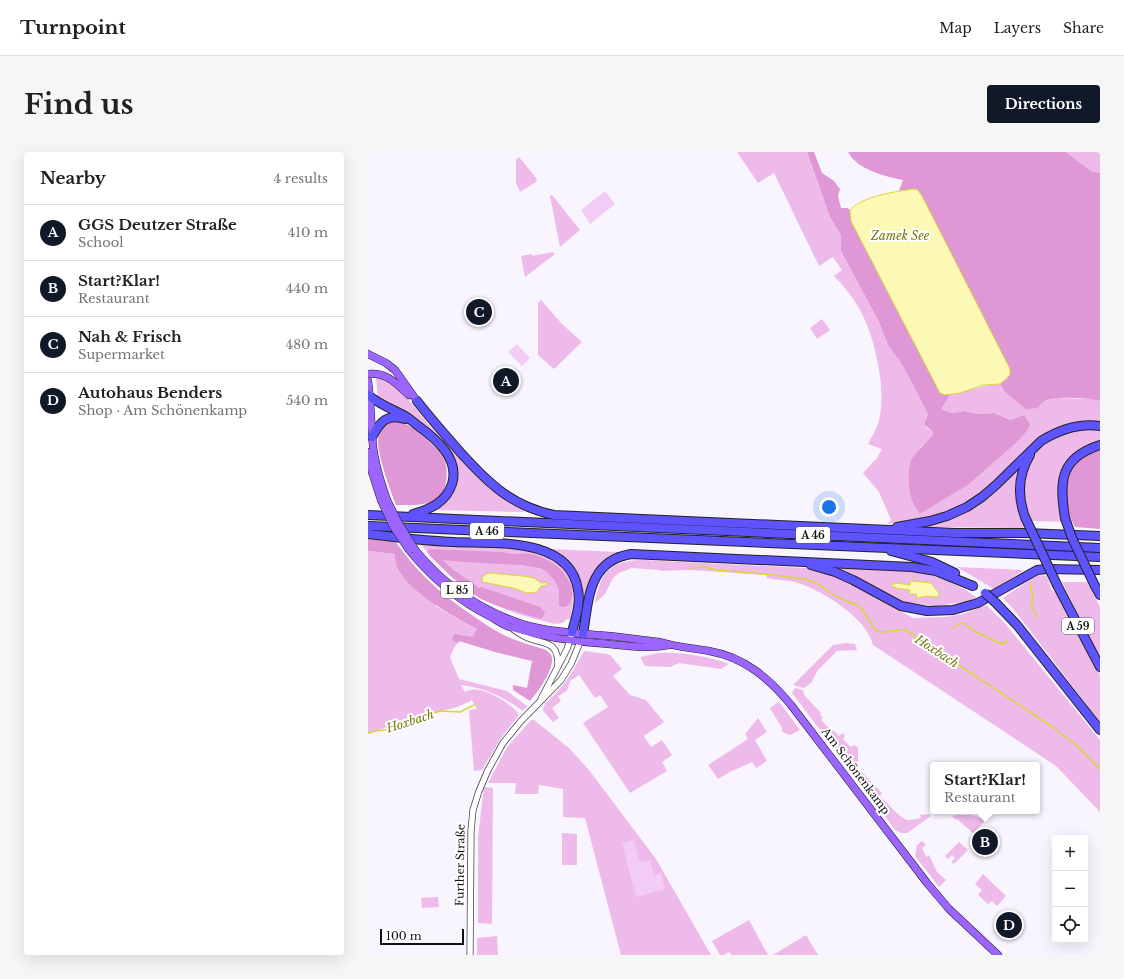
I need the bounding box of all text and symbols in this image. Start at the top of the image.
text: Turnpoint [20,16,126,39]
text: Map [939,19,972,37]
text: Layers [994,19,1041,37]
text: Share [1063,19,1104,37]
button: Directions [987,85,1100,123]
text: Find us [24,87,134,122]
text: Nearby [40,168,106,189]
text: 4 results [274,170,328,187]
text: GGS Deutzer Straße [78,215,237,234]
text: A [48,224,58,241]
text: 410 m [288,224,328,241]
water label: Zamek See [870,228,930,243]
text: School [78,234,124,251]
text: Start?Klar! [78,271,160,290]
text: B [48,280,58,297]
text: 440 m [286,280,328,297]
text: Restaurant [78,290,150,307]
pin: C [466,297,492,327]
text: Nah & Frisch [78,327,182,346]
text: C [48,336,58,353]
text: 480 m [286,336,328,353]
text: Supermarket [78,346,165,363]
pin: A [493,366,519,396]
text: Autohaus Benders [78,383,222,402]
text: D [47,392,59,409]
text: 540 m [286,392,328,409]
text: Shop · Am Schönenkamp [78,402,247,419]
your location [819,497,839,517]
road number: A 46 [470,523,504,539]
road number: A 46 [796,527,830,543]
road number: L 85 [441,582,473,598]
road number: A 59 [1062,618,1094,634]
water label: Hoxbach [912,631,962,671]
water label: Hoxbach [383,706,436,736]
street label: Am Schönenkamp [818,724,893,817]
popup [930,762,1040,814]
text: Start?Klar! [944,770,1026,789]
text: Restaurant [944,789,1016,806]
street label: Further Straße [452,824,468,906]
pin: B [972,827,998,857]
map controls [1052,835,1088,943]
button: + [1052,835,1088,871]
button: − [1052,871,1088,907]
button: locate [1052,907,1088,943]
pin: D [996,910,1022,940]
scale bar [380,927,464,946]
text: 100 m [386,929,422,943]

